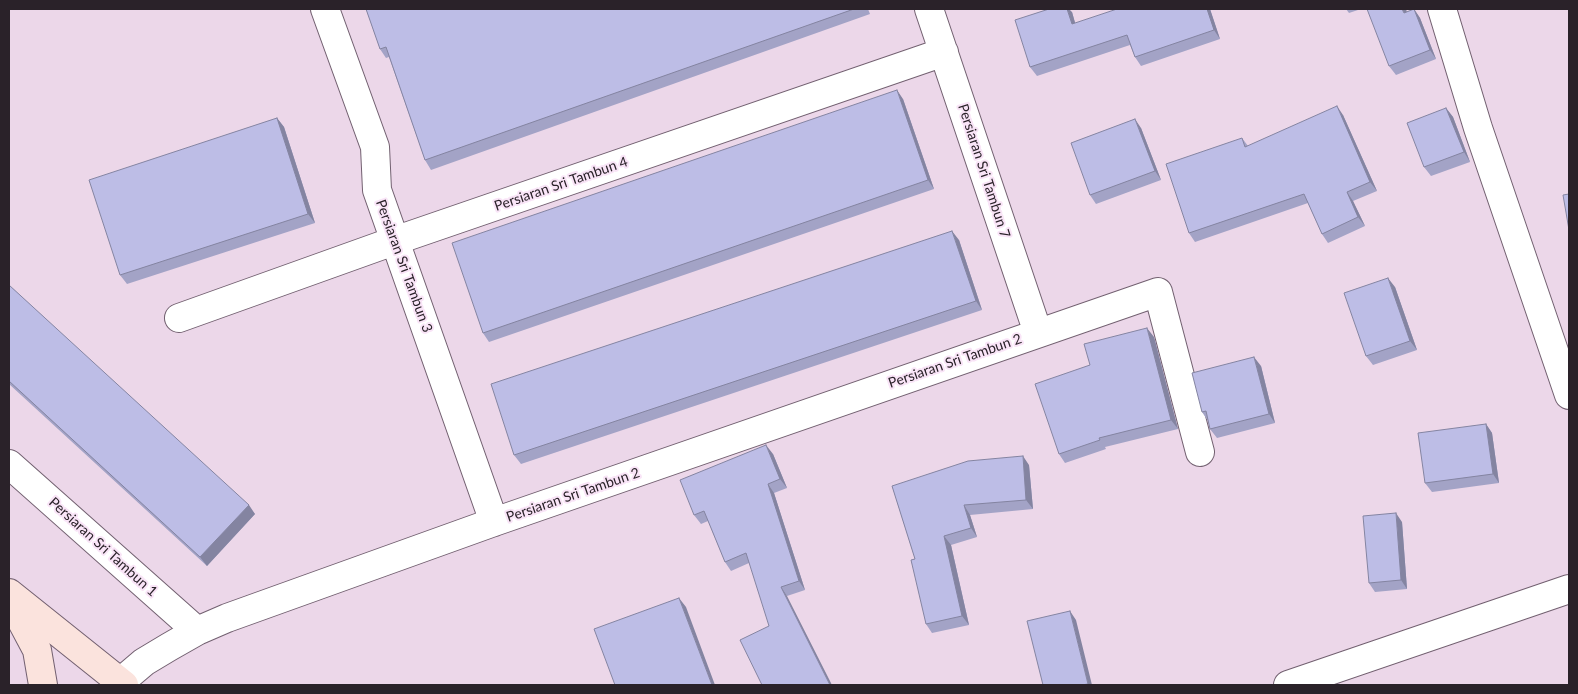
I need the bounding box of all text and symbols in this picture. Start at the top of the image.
street label: Persiaran Sri Tambun 7 [954,102,1014,240]
street label: Persiaran Sri Tambun 4 [492,153,630,215]
street label: Persiaran Sri Tambun 3 [372,197,436,335]
street label: Persiaran Sri Tambun 2 [886,330,1024,392]
street label: Persiaran Sri Tambun 2 [504,464,642,526]
street label: Persiaran Sri Tambun 1 [45,494,161,600]

